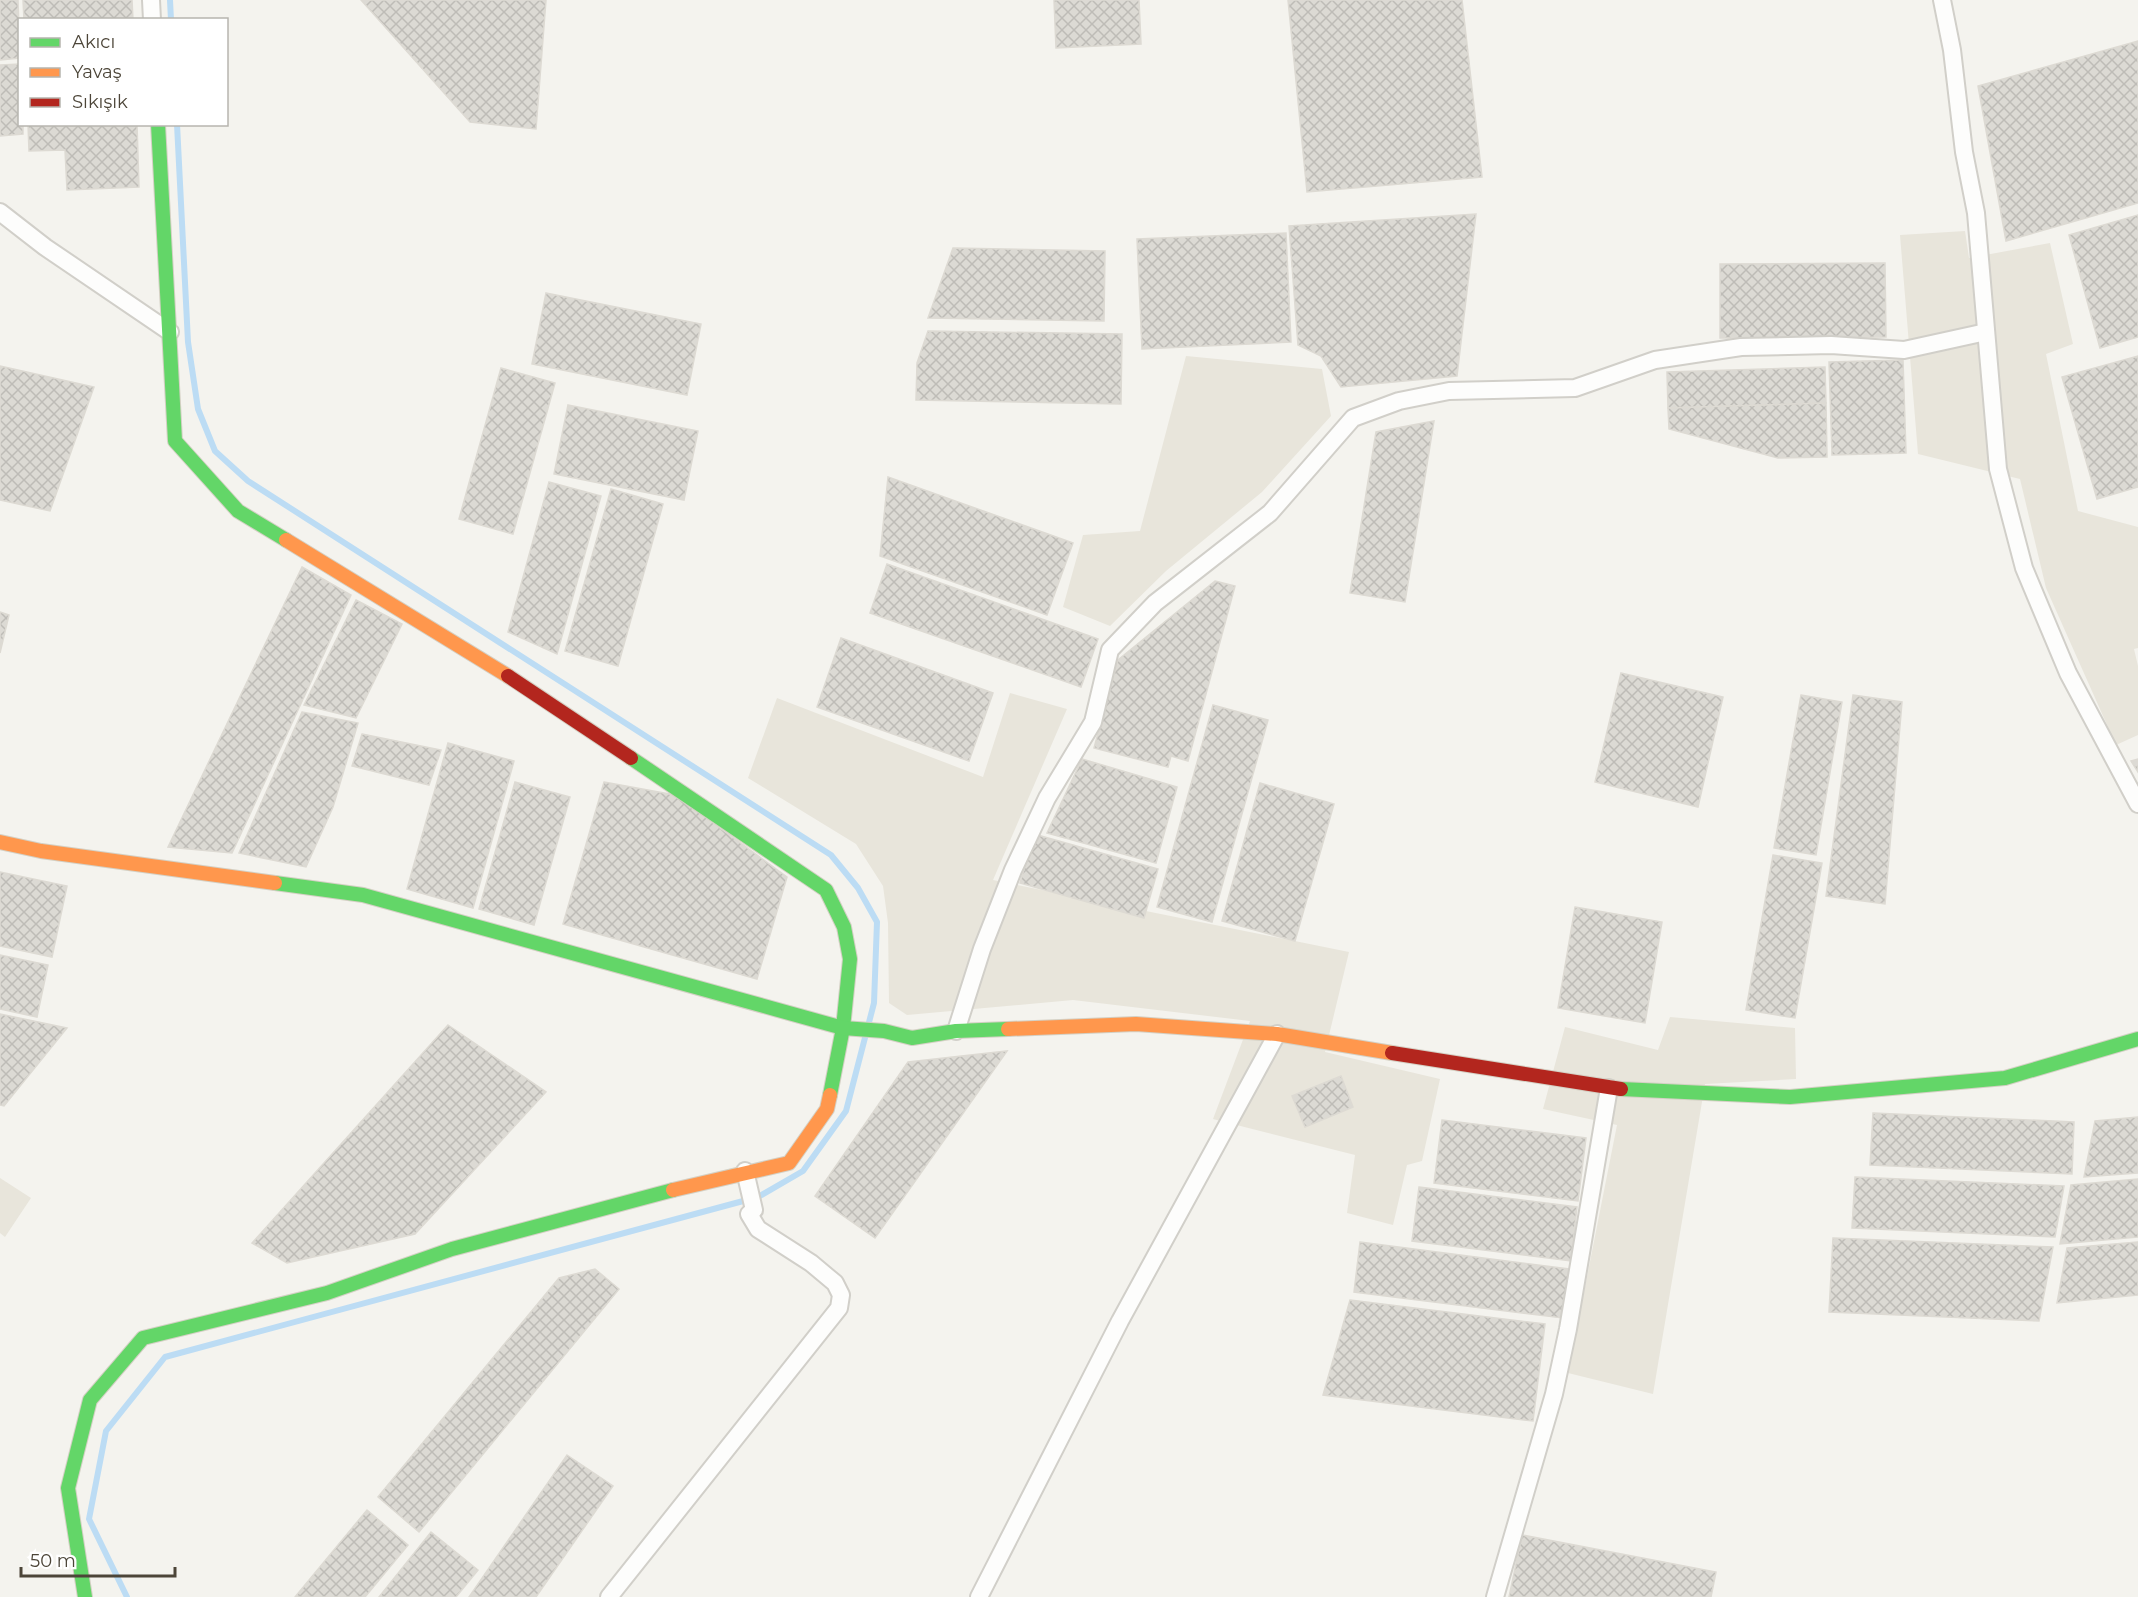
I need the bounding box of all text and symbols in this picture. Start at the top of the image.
legend [18,18,228,126]
text: Akıcı [72,31,115,53]
text: Yavaş [72,61,122,83]
text: Sıkışık [72,91,128,113]
scale bar [21,1540,176,1578]
text: 50 m [30,1550,76,1572]

